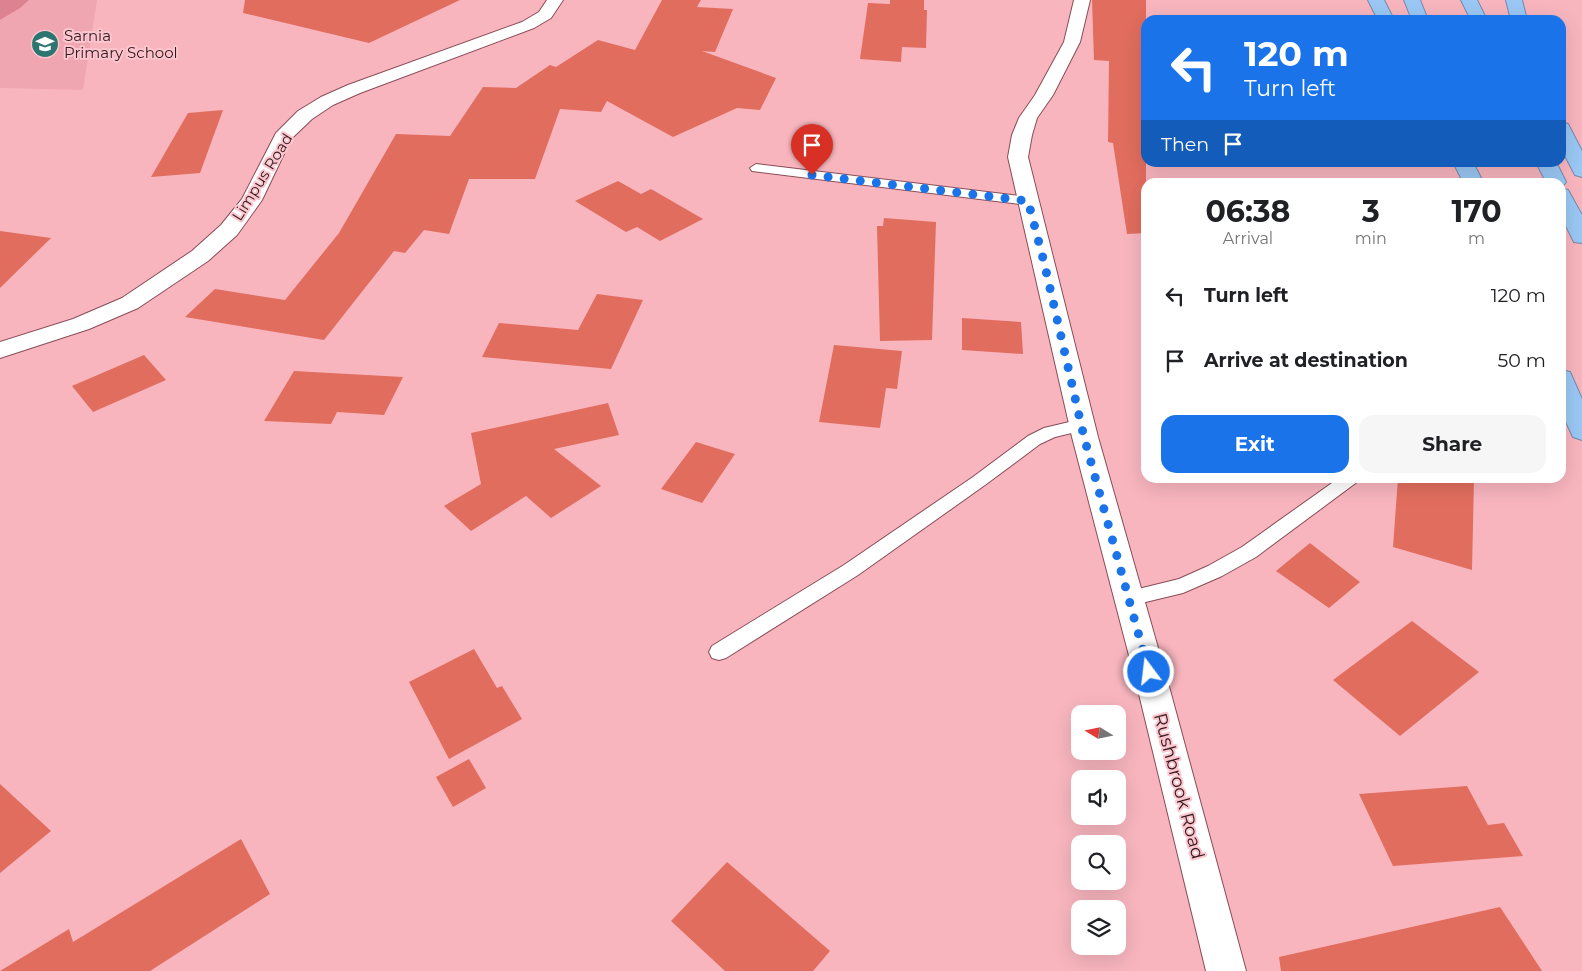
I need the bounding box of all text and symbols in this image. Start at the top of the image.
place label: Sarnia Primary School [64,26,178,62]
school or university icon: Sarnia Primary School [30,29,60,59]
text: 120 m [1244,32,1349,75]
icon: left [1161,35,1226,100]
text: Turn left [1244,75,1336,102]
pin [791,124,833,175]
street label: Limpus Road [228,130,296,224]
icon: arrive [1219,130,1247,158]
icon: arrive [798,131,826,159]
text: Then [1161,133,1209,156]
text: 06:38 [1205,193,1290,230]
text: 3 [1362,193,1380,230]
text: 170 [1451,193,1502,230]
text: Arrival [1223,229,1273,248]
text: min [1355,229,1387,248]
text: m [1468,229,1485,248]
icon: left [1161,282,1189,310]
text: Turn left [1204,284,1289,307]
text: 120 m [1491,284,1546,307]
icon: arrive [1161,347,1189,375]
text: Arrive at destination [1204,349,1408,372]
text: 50 m [1498,349,1546,372]
button: Exit [1161,415,1349,473]
button: Share [1359,415,1546,473]
position arrow [1122,645,1174,697]
north arrow [1071,705,1126,760]
map controls [1071,705,1126,955]
street label: Rushbrook Road [1149,711,1209,861]
button: sound [1071,770,1126,825]
button: search [1071,835,1126,890]
button: layers [1071,900,1126,955]

